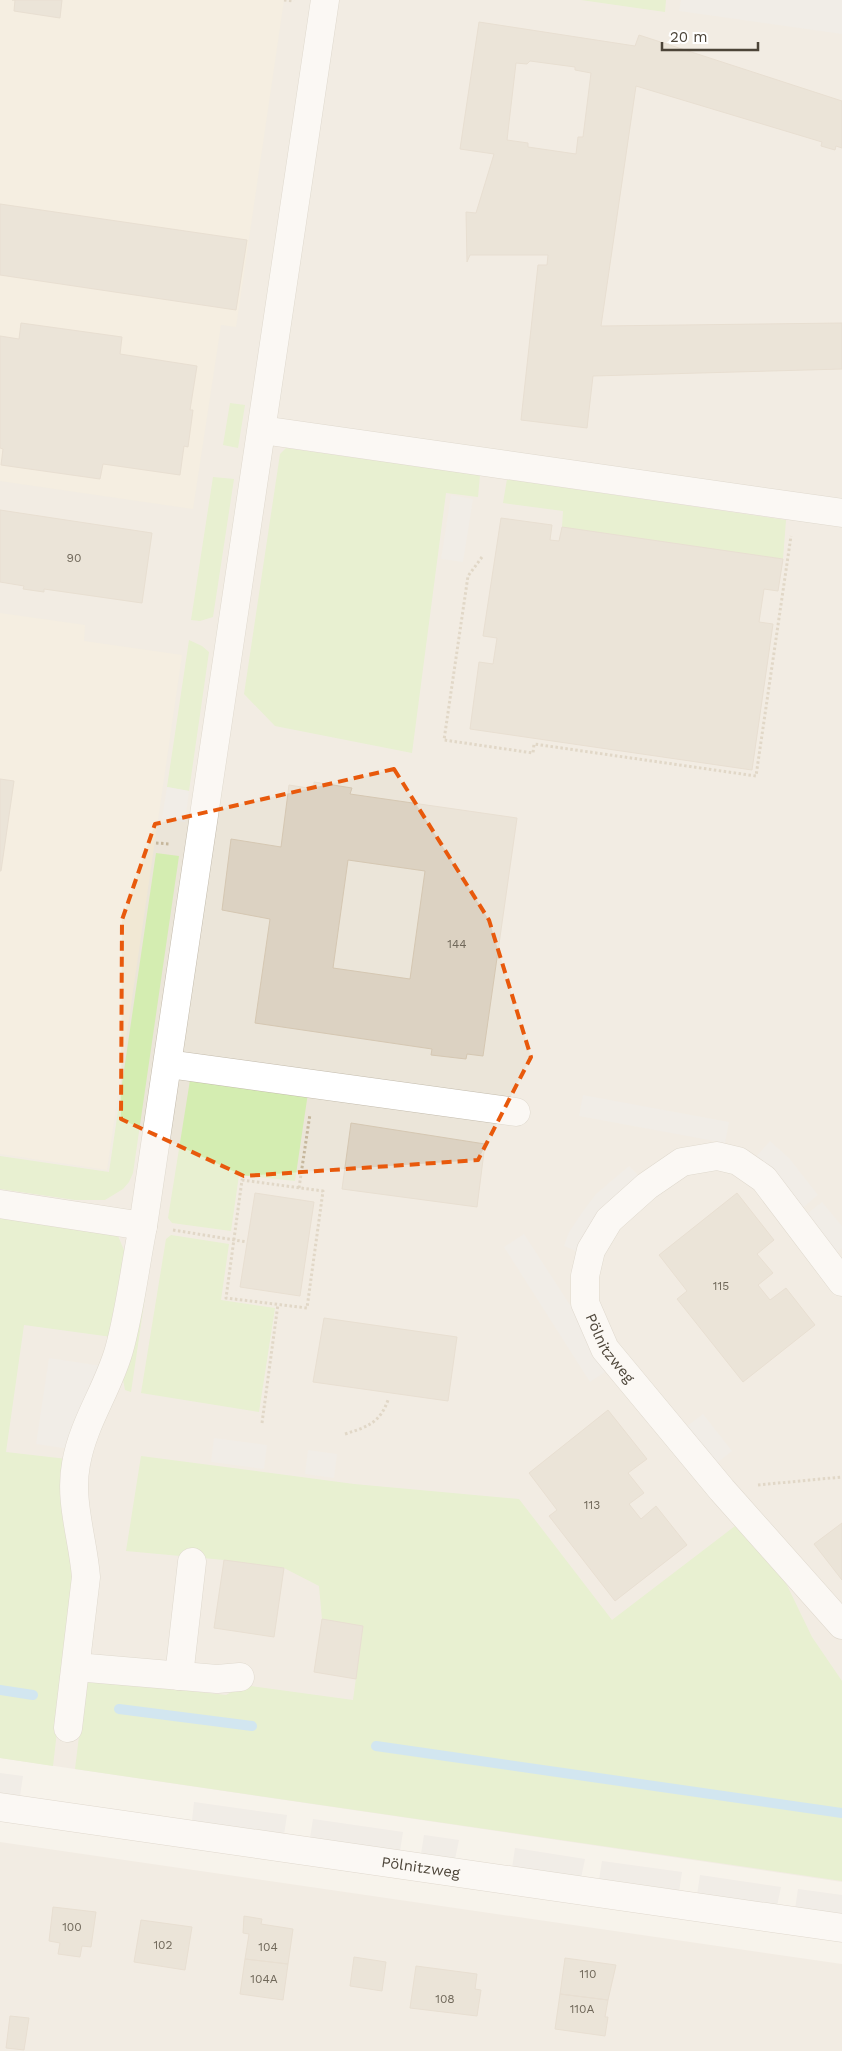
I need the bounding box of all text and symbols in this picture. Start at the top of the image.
scale bar [662,20,758,52]
text: 20 m [670,28,708,46]
house number: 90 [67,551,81,565]
house number: 144 [447,937,467,951]
house number: 115 [713,1279,729,1293]
street label: Pölnitzweg [582,1311,638,1387]
house number: 113 [584,1498,600,1512]
street label: Pölnitzweg [380,1853,461,1882]
house number: 100 [62,1920,82,1934]
house number: 102 [153,1938,173,1952]
house number: 104 [258,1940,278,1954]
house number: 110 [580,1967,596,1981]
house number: 104A [250,1972,278,1986]
house number: 108 [435,1992,455,2006]
house number: 110A [570,2002,594,2016]

